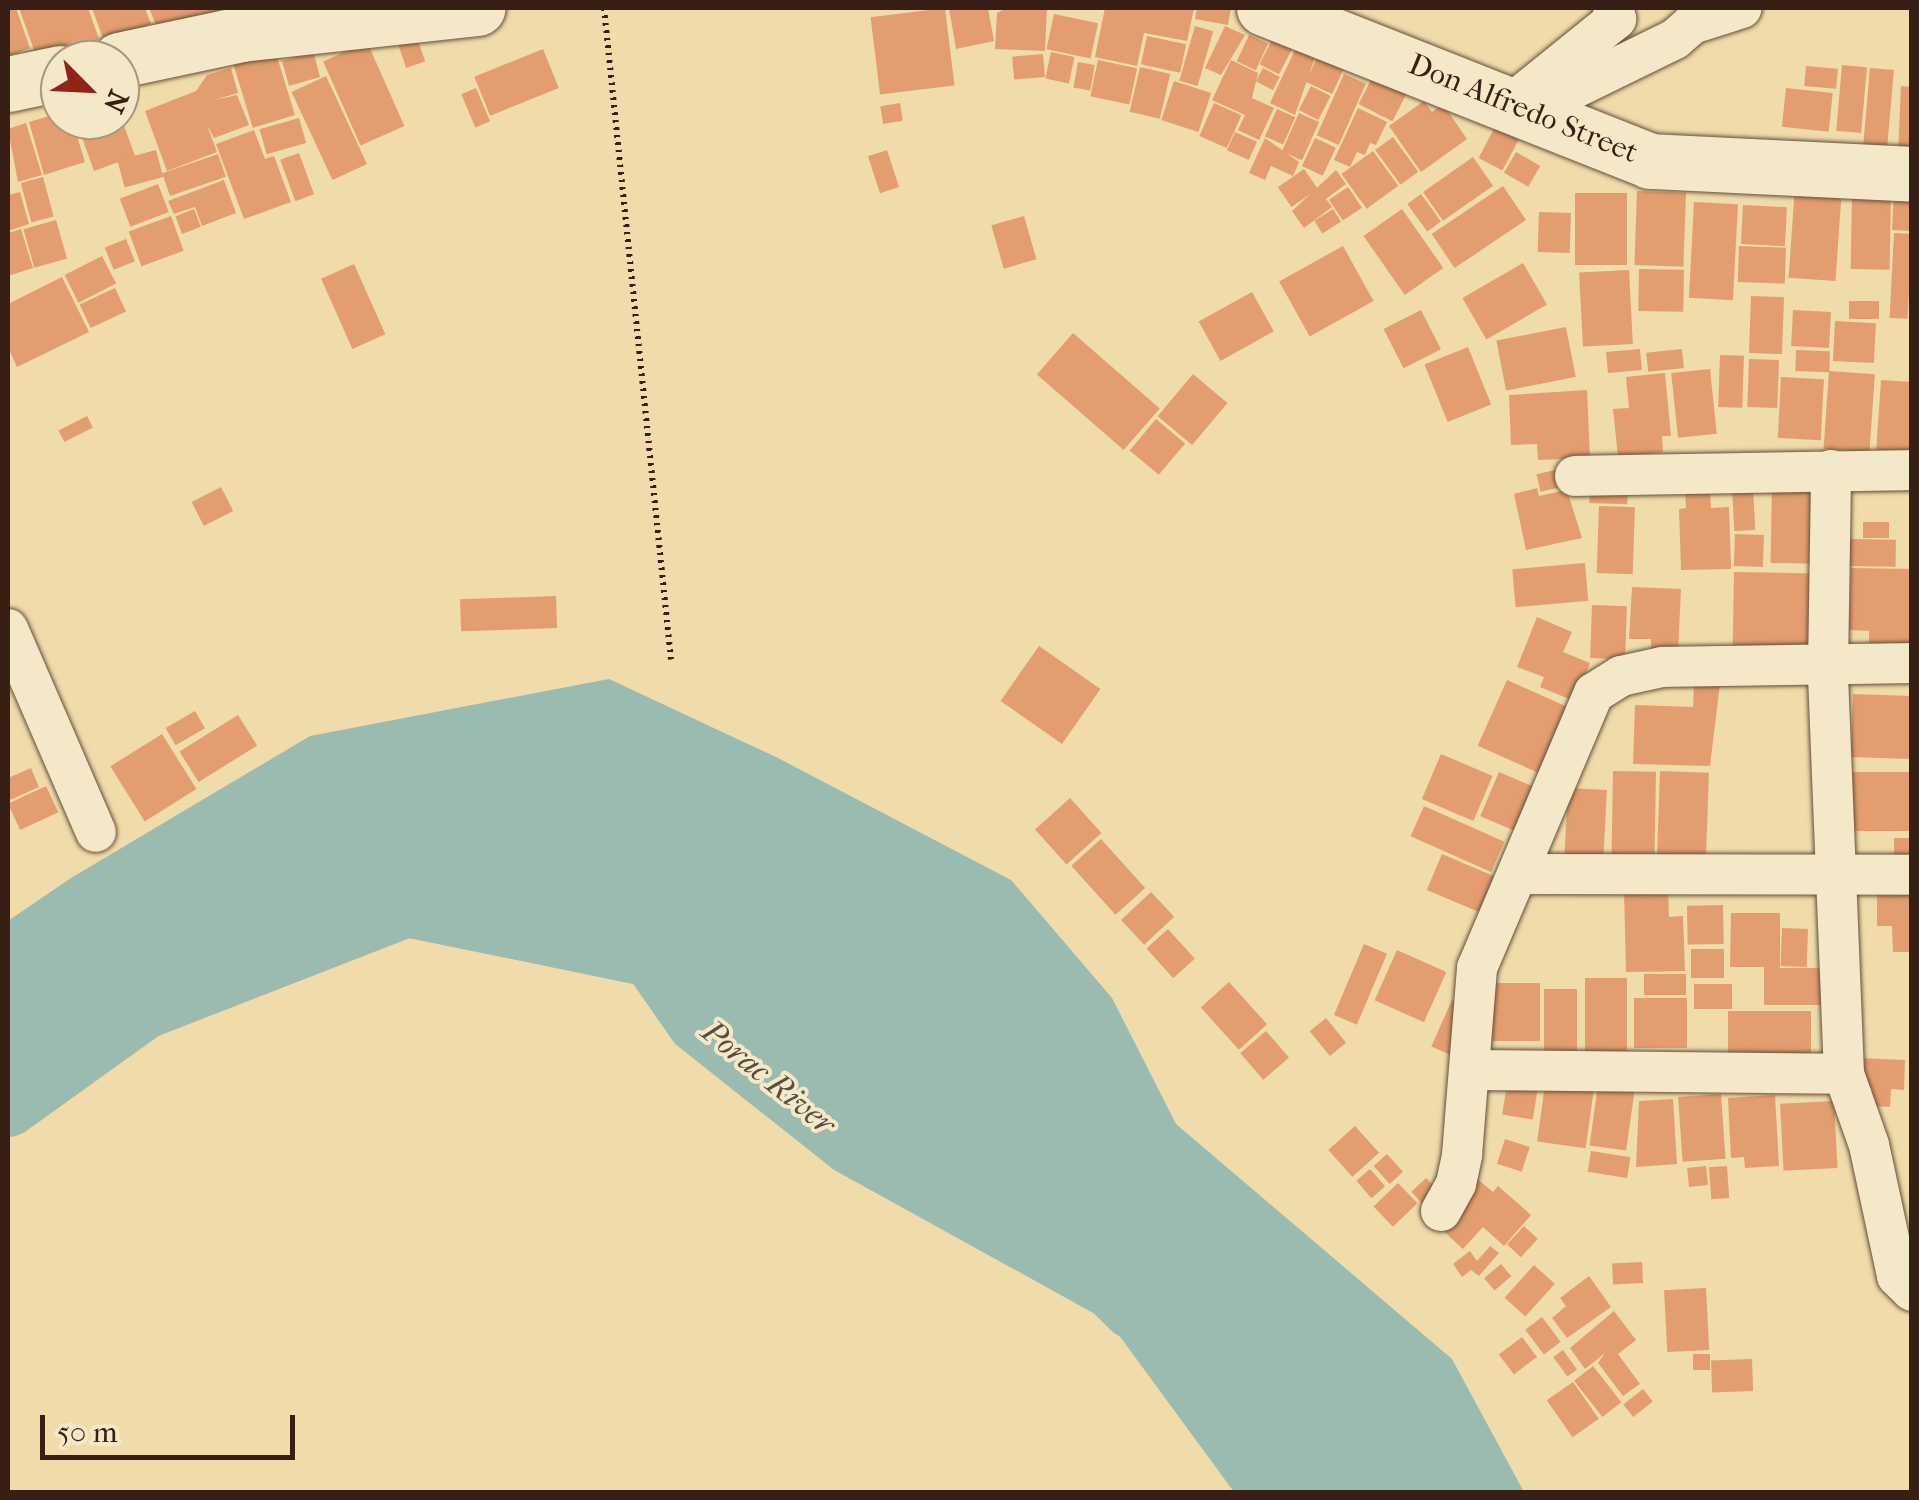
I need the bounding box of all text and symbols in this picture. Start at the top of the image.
north arrow [40,40,140,140]
street label: Don Alfredo Street [1403,47,1643,171]
text: N [97,85,135,118]
water label: Porac River [694,1013,842,1143]
scale bar [45,1395,300,1457]
text: 50 m [57,1415,118,1450]

